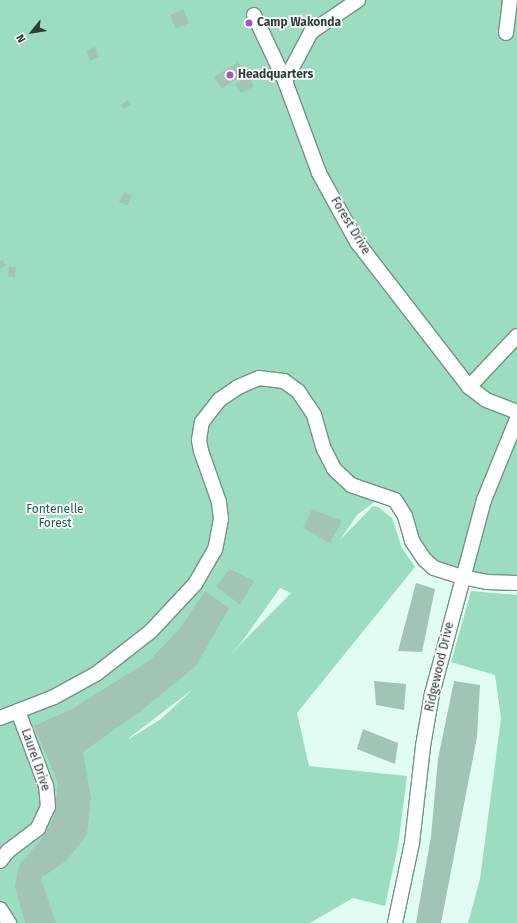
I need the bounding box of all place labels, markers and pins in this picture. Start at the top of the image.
place label: Camp Wakonda [257,16,341,30]
marker: Camp Wakonda [244,18,254,28]
place label: Headquarters [238,68,313,82]
marker: Headquarters [225,70,235,80]

